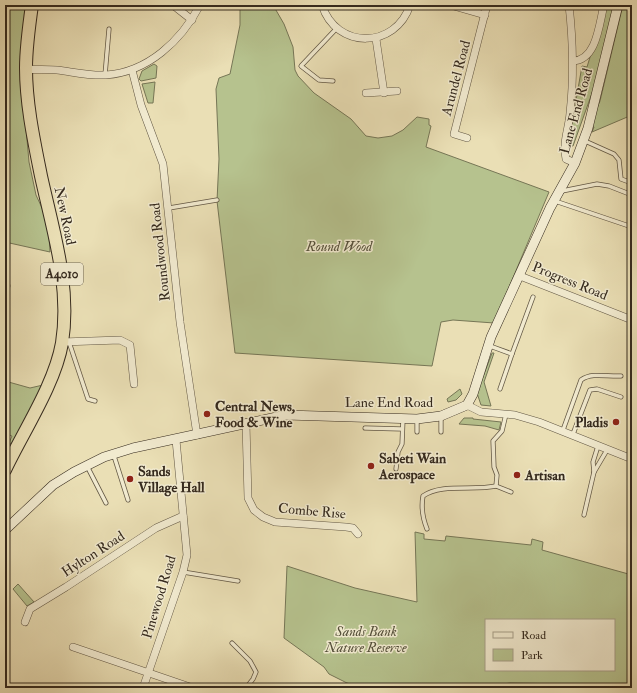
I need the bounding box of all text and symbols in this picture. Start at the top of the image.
street label: Arundel Road [438,38,474,118]
street label: Lane End Road [556,66,596,156]
street label: New Road [51,185,79,247]
street label: Roundwood Road [146,202,174,302]
park label: Round Wood [305,238,373,255]
street label: Progress Road [530,258,610,304]
road number: A4010 [41,263,83,285]
street label: Lane End Road [345,394,433,411]
place label: Central News, Food & Wine [215,398,296,431]
marker: Central News, Food & Wine [202,409,212,419]
place label: Pladis [575,414,608,431]
marker: Pladis [611,417,621,427]
place label: Sabeti Wain Aerospace [378,450,447,484]
marker: Sabeti Wain Aerospace [366,461,376,471]
place label: Sands Village Hall [137,463,205,497]
place label: Artisan [524,467,566,484]
marker: Artisan [512,470,522,480]
marker: Sands Village Hall [125,474,135,484]
street label: Combe Rise [277,500,347,522]
street label: Hylton Road [58,527,128,581]
street label: Pinewood Road [138,553,180,641]
legend [485,619,615,671]
park label: Sands Bank Nature Reserve [324,623,407,656]
text: Road [521,628,546,643]
text: Park [521,648,543,663]

